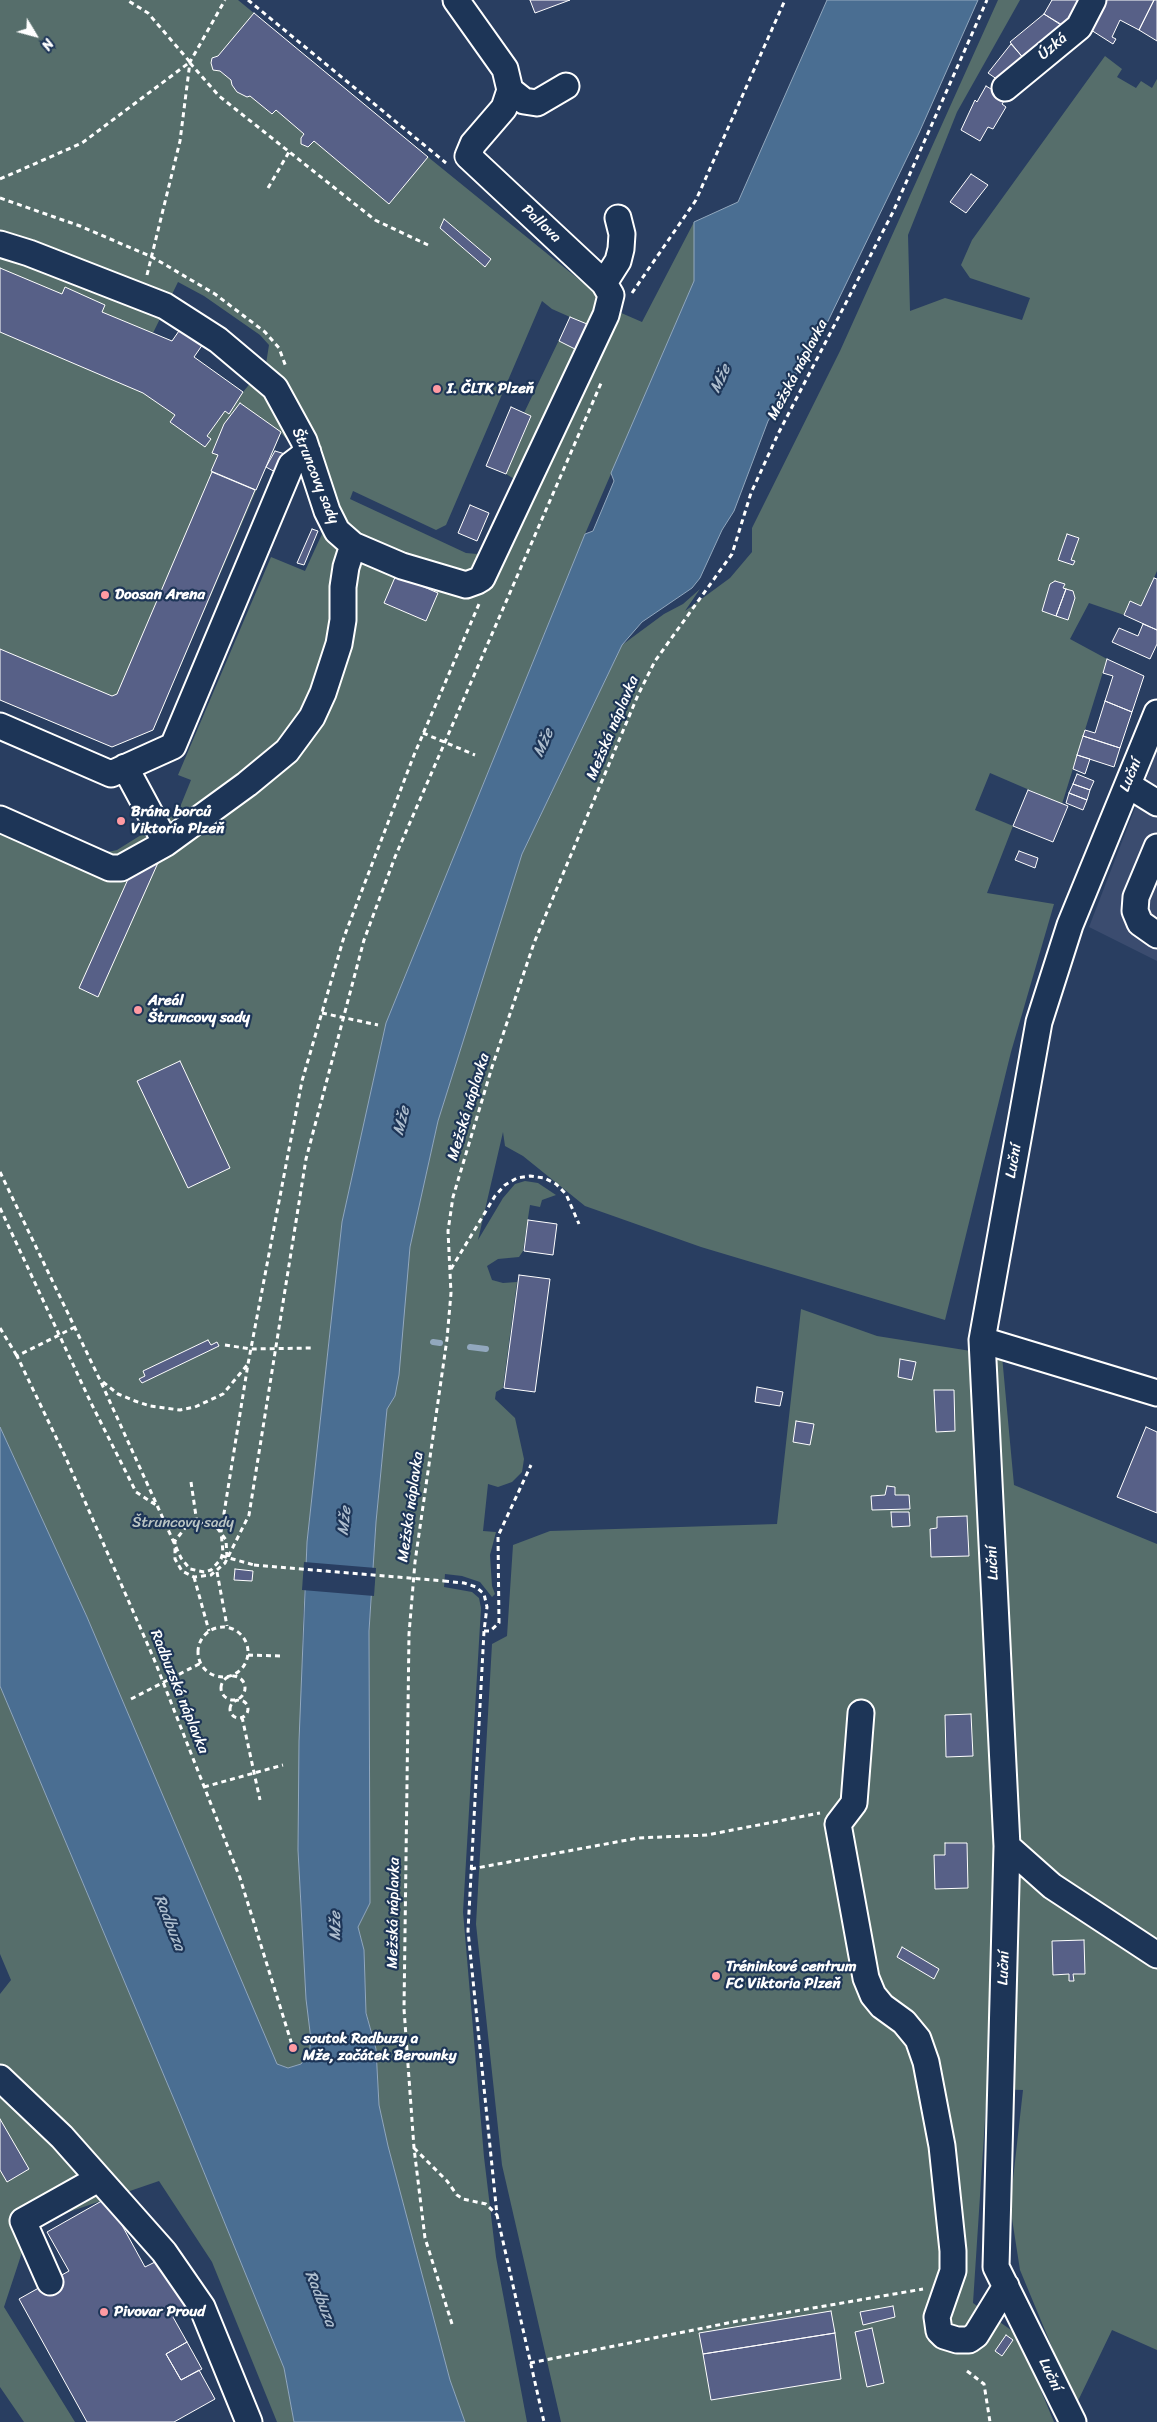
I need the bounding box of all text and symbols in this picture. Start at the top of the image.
north arrow [10,10,60,60]
street label: Úzká [1035,30,1071,64]
text: N [34,33,60,56]
street label: Pallova [518,201,564,247]
street label: Mežská náplavka [764,317,832,423]
water label: Mže [706,362,736,396]
place label: I. ČLTK Plzeň [447,380,534,398]
marker: I. ČLTK Plzeň [431,383,443,395]
street label: Štruncovy sady [288,425,342,527]
place label: Doosan Arena [115,586,205,604]
marker: Doosan Arena [99,589,111,601]
street label: Mežská náplavka [583,673,643,783]
water label: Mže [529,726,559,760]
street label: Luční [1116,756,1146,794]
place label: Brána borců Viktoria Plzeň [131,803,224,838]
marker: Brána borců Viktoria Plzeň [115,815,127,827]
place label: Areál Štruncovy sady [148,992,250,1027]
marker: Areál Štruncovy sady [132,1004,144,1016]
street label: Mežská náplavka [444,1051,494,1163]
water label: Mže [389,1105,415,1137]
street label: Luční [1002,1142,1026,1180]
street label: Mežská náplavka [394,1451,428,1563]
water label: Mže [334,1506,356,1536]
park label: Štruncovy sady [132,1514,234,1532]
street label: Luční [983,1545,1003,1581]
street label: Radbuzská náplavka [146,1628,212,1756]
street label: Mežská náplavka [384,1857,404,1969]
water label: Radbuza [149,1892,189,1954]
water label: Mže [326,1912,346,1940]
street label: Luční [994,1950,1014,1986]
place label: Tréninkové centrum FC Viktoria Plzeň [726,1958,856,1993]
marker: Tréninkové centrum FC Viktoria Plzeň [710,1970,722,1982]
place label: soutok Radbuzy a Mže, začátek Berounky [303,2030,457,2065]
marker: soutok Radbuzy a Mže, začátek Berounky [287,2042,299,2054]
water label: Radbuza [300,2268,340,2330]
place label: Pivovar Proud [114,2303,205,2321]
marker: Pivovar Proud [98,2306,110,2318]
street label: Luční [1034,2355,1066,2395]

